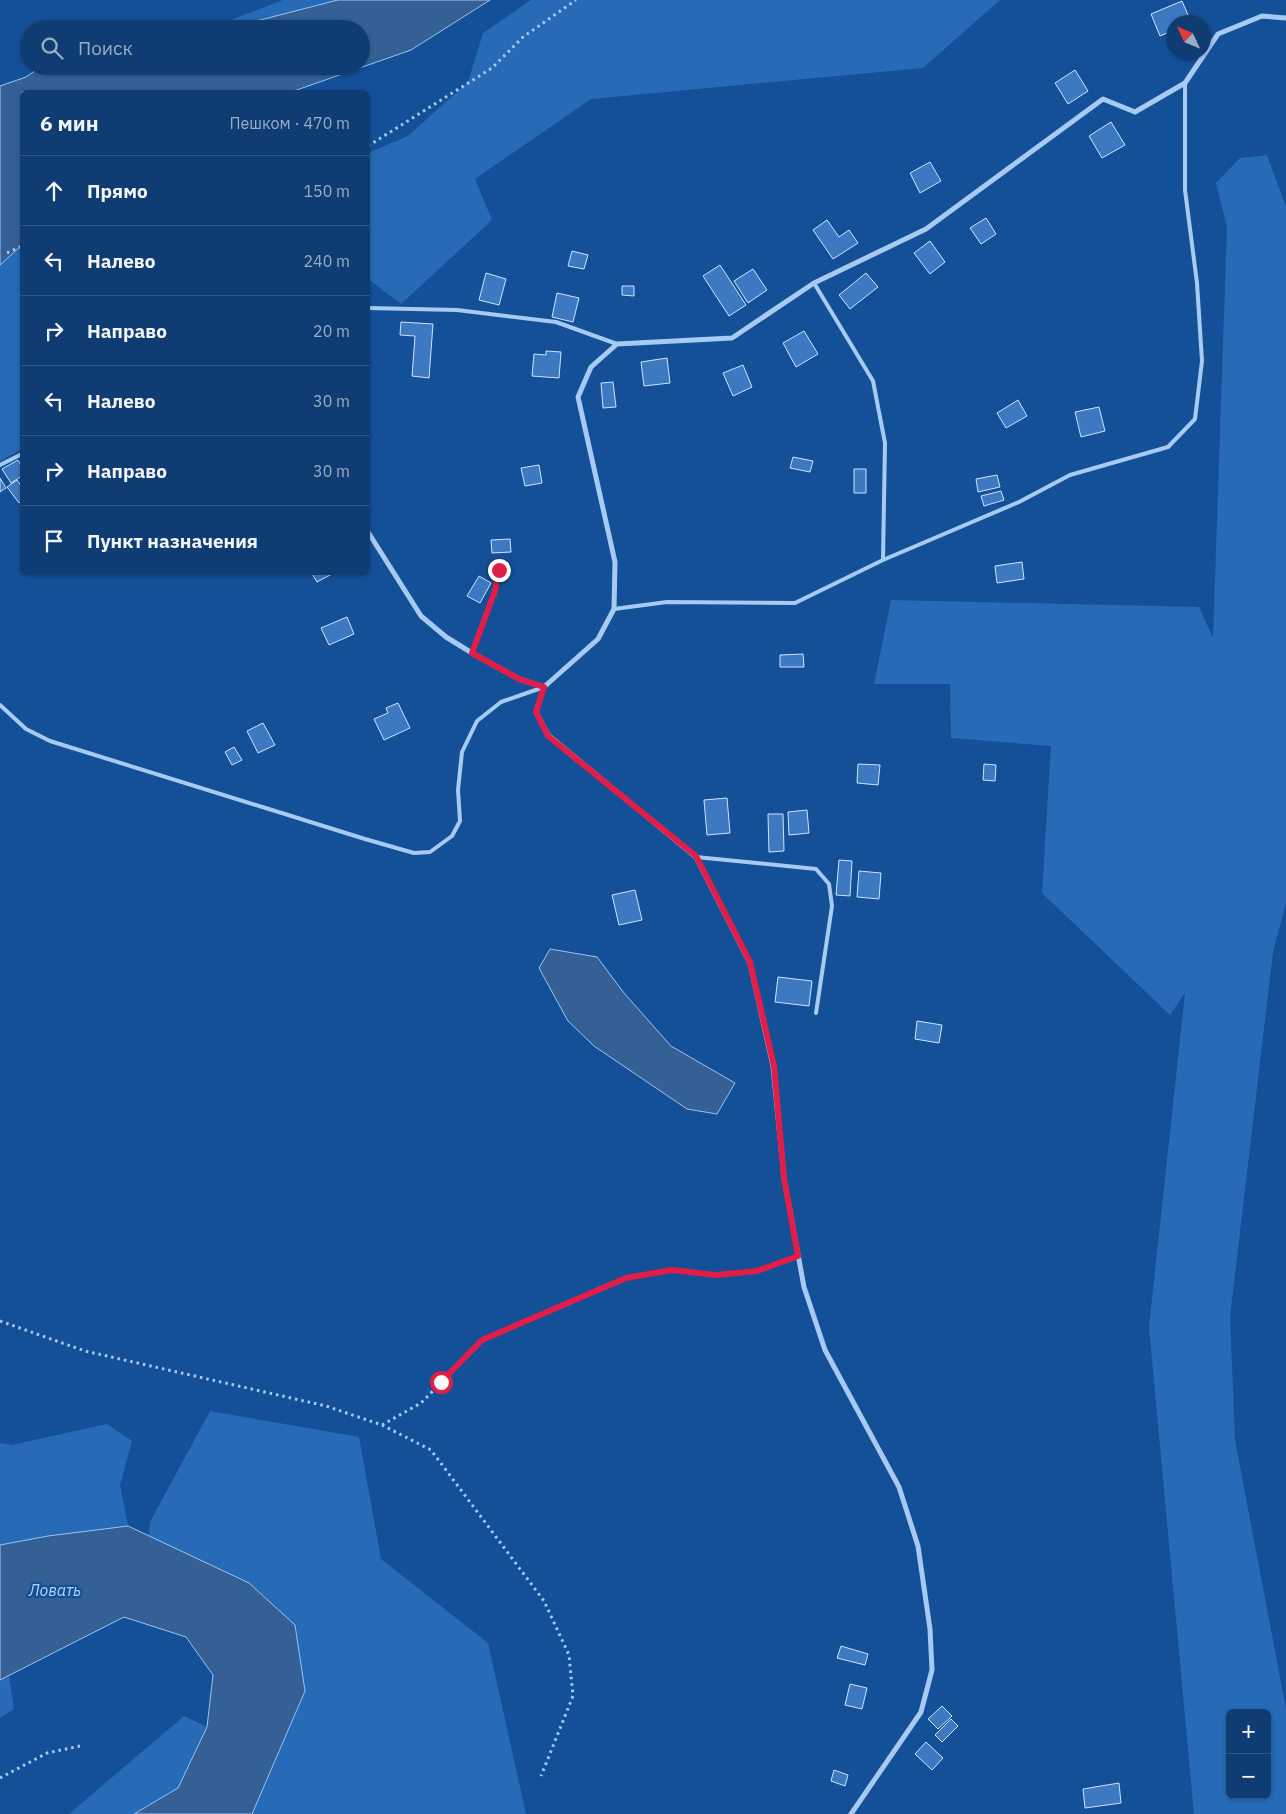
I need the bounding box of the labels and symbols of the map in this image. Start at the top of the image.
north arrow [1166,15,1211,60]
route end [488,559,511,582]
route start [430,1371,453,1394]
water label: Ловать [28,1580,81,1600]

